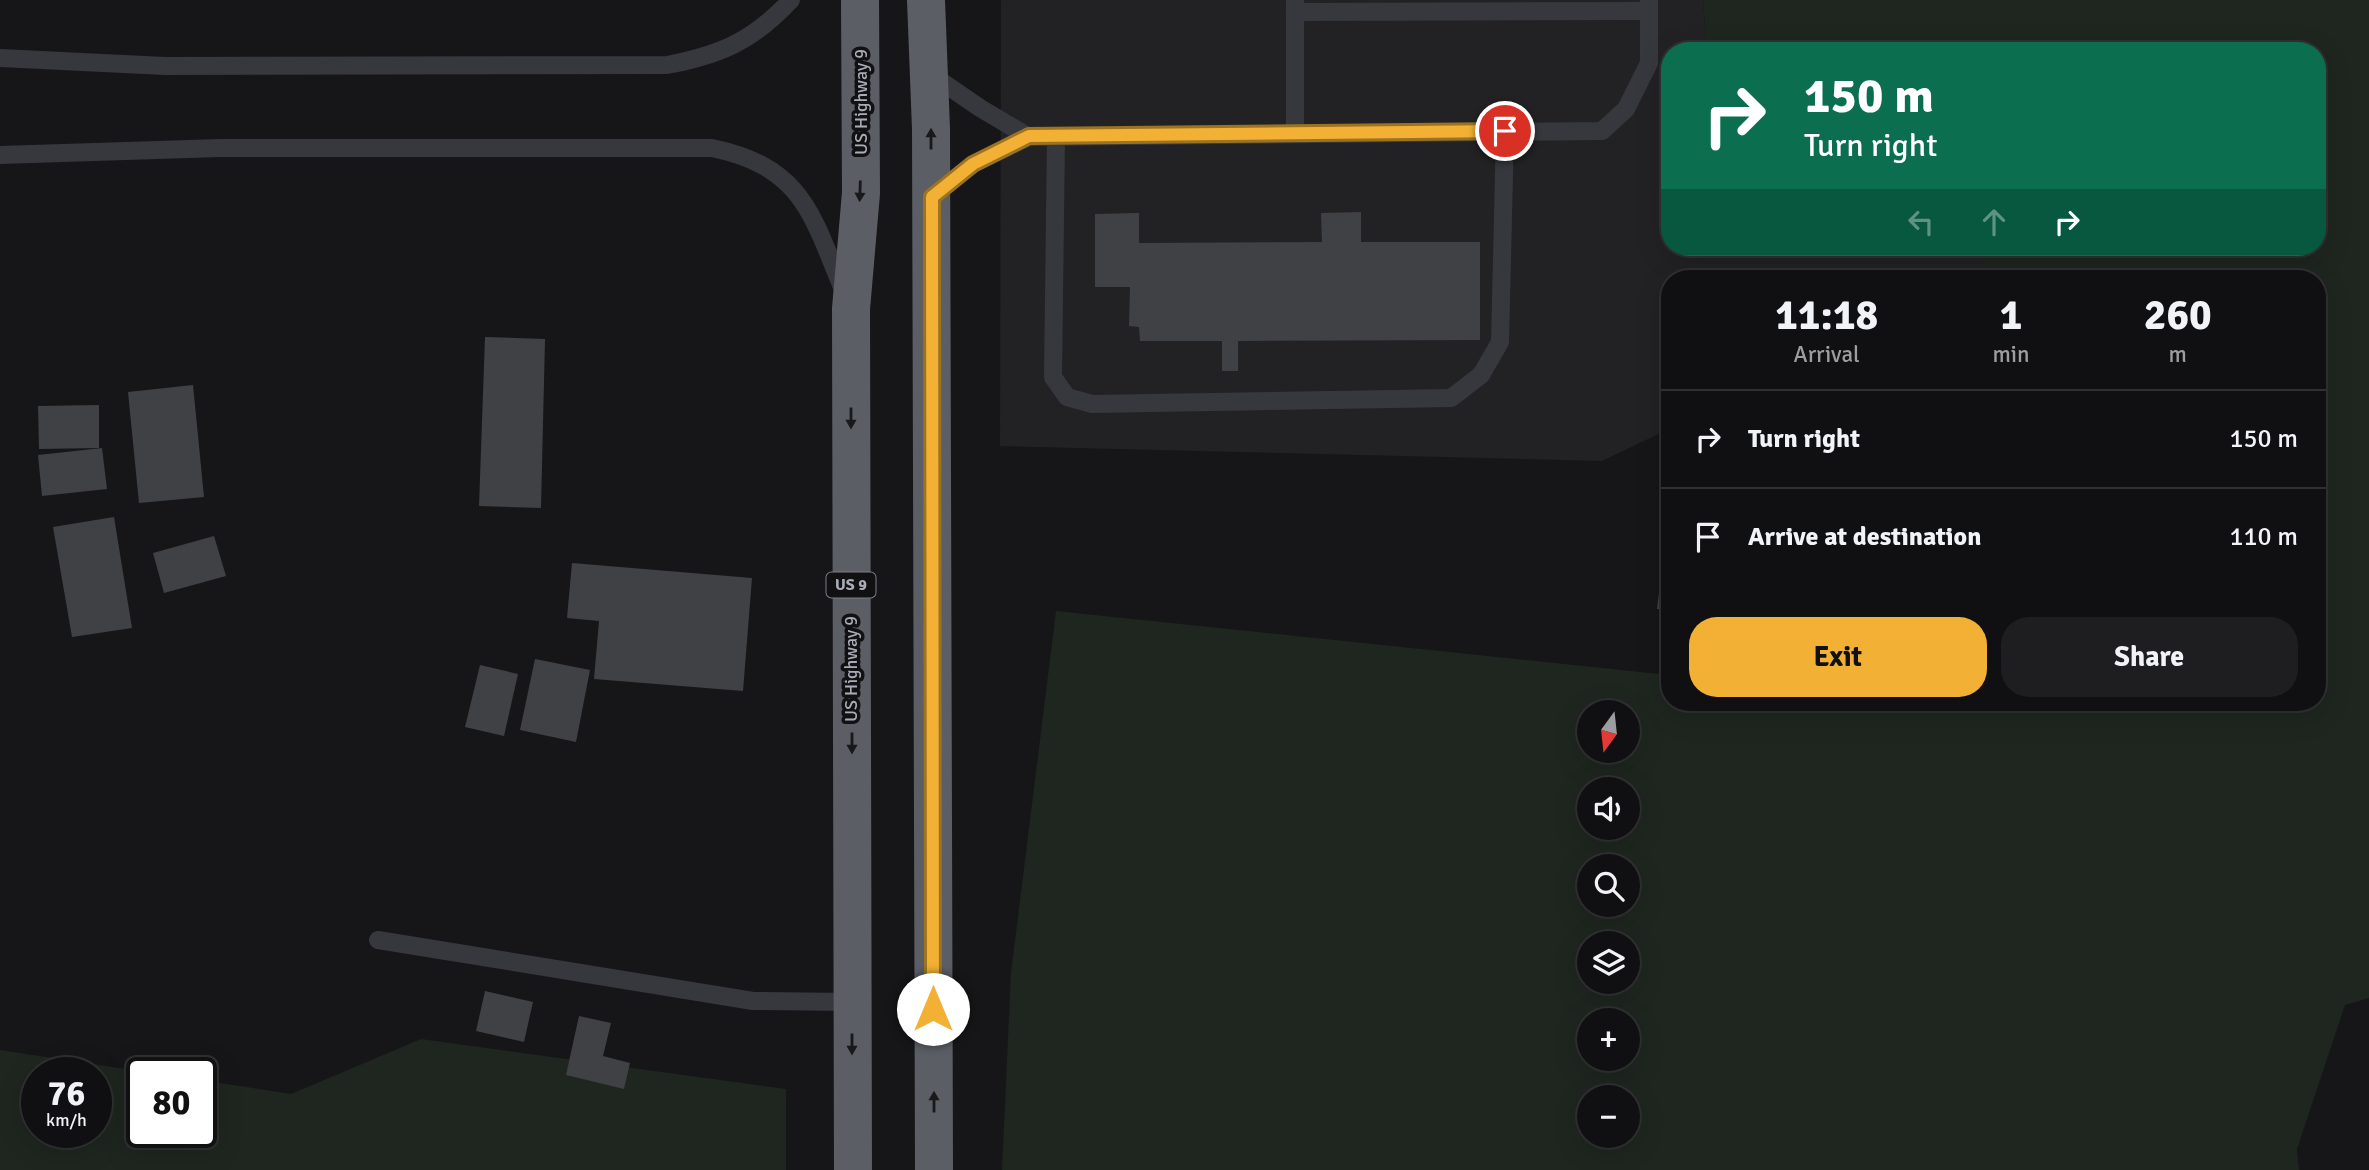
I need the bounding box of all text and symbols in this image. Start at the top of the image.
street label: US Highway 9 [850,49,872,155]
text: 150 m [1804,66,1934,126]
icon: right [1689,70,1780,161]
pin [1475,101,1535,161]
icon: arrive [1486,112,1524,150]
text: Turn right [1804,126,1937,165]
one-way arrow [925,128,937,150]
one-way arrow [855,180,866,202]
icon: left [1902,203,1940,241]
icon: ahead [1975,203,2013,241]
icon: right [2048,203,2086,241]
text: 11:18 [1775,290,1878,341]
text: 1 [2000,290,2022,341]
text: 260 [2144,290,2212,341]
text: Arrival [1794,340,1860,369]
text: min [1992,340,2030,369]
text: m [2169,340,2187,369]
one-way arrow [845,407,857,429]
icon: right [1689,420,1727,458]
text: Turn right [1748,423,1860,455]
text: 150 m [2229,423,2298,455]
icon: arrive [1689,518,1727,556]
text: Arrive at destination [1748,521,1981,553]
text: 110 m [2229,521,2298,553]
road number: US 9 [826,572,876,598]
street label: US Highway 9 [840,616,862,722]
button: Exit [1689,617,1987,697]
button: Share [2001,617,2298,697]
north arrow [1577,700,1640,763]
map controls [1577,700,1640,1148]
one-way arrow [846,733,858,755]
button: sound [1577,777,1640,840]
button: search [1577,854,1640,917]
button: layers [1577,931,1640,994]
position arrow [896,972,970,1046]
button: + [1577,1008,1640,1071]
one-way arrow [847,1034,858,1056]
speed limit sign: 80 [126,1057,217,1148]
text: 76 [48,1072,85,1115]
button: − [1577,1085,1640,1148]
one-way arrow [928,1091,940,1113]
text: km/h [46,1109,87,1131]

